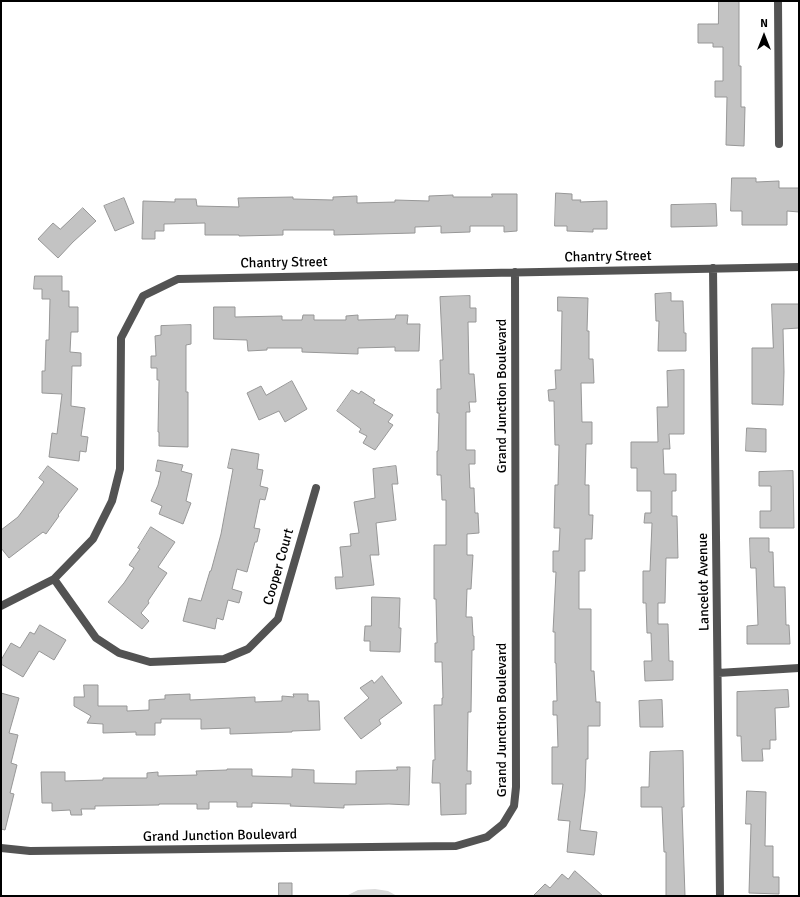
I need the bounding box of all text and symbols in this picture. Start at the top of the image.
north arrow [744,16,784,56]
text: N [760,17,768,30]
street label: Chantry Street [564,248,652,266]
street label: Chantry Street [240,254,328,272]
street label: Grand Junction Boulevard [494,319,510,473]
street label: Cooper Court [260,527,298,607]
street label: Lancelot Avenue [695,533,713,631]
street label: Grand Junction Boulevard [494,643,510,797]
street label: Grand Junction Boulevard [143,826,297,846]

